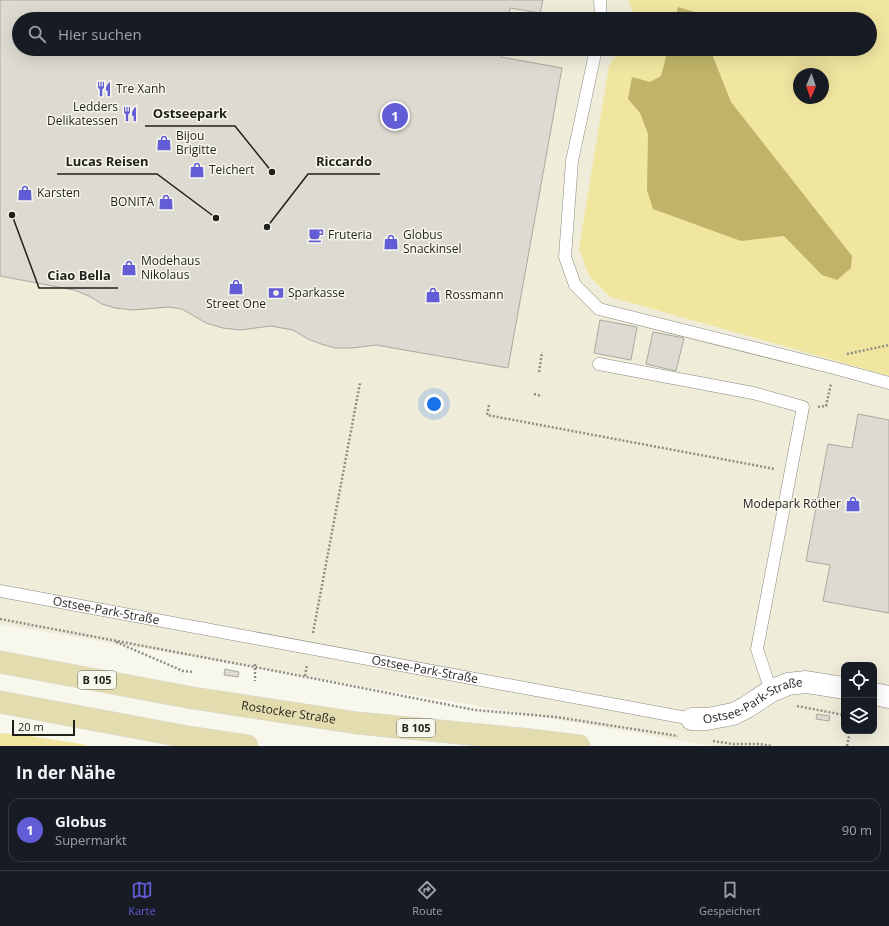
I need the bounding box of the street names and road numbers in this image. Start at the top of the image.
street label: Ostsee-Park-Straße [52,592,161,628]
street label: Ostsee-Park-Straße [370,651,480,687]
road number: B 105 [78,671,116,689]
street label: Ostsee-Park-Straße [701,673,804,728]
street label: Rostocker Straße [240,696,337,728]
road number: B 105 [397,719,435,737]

